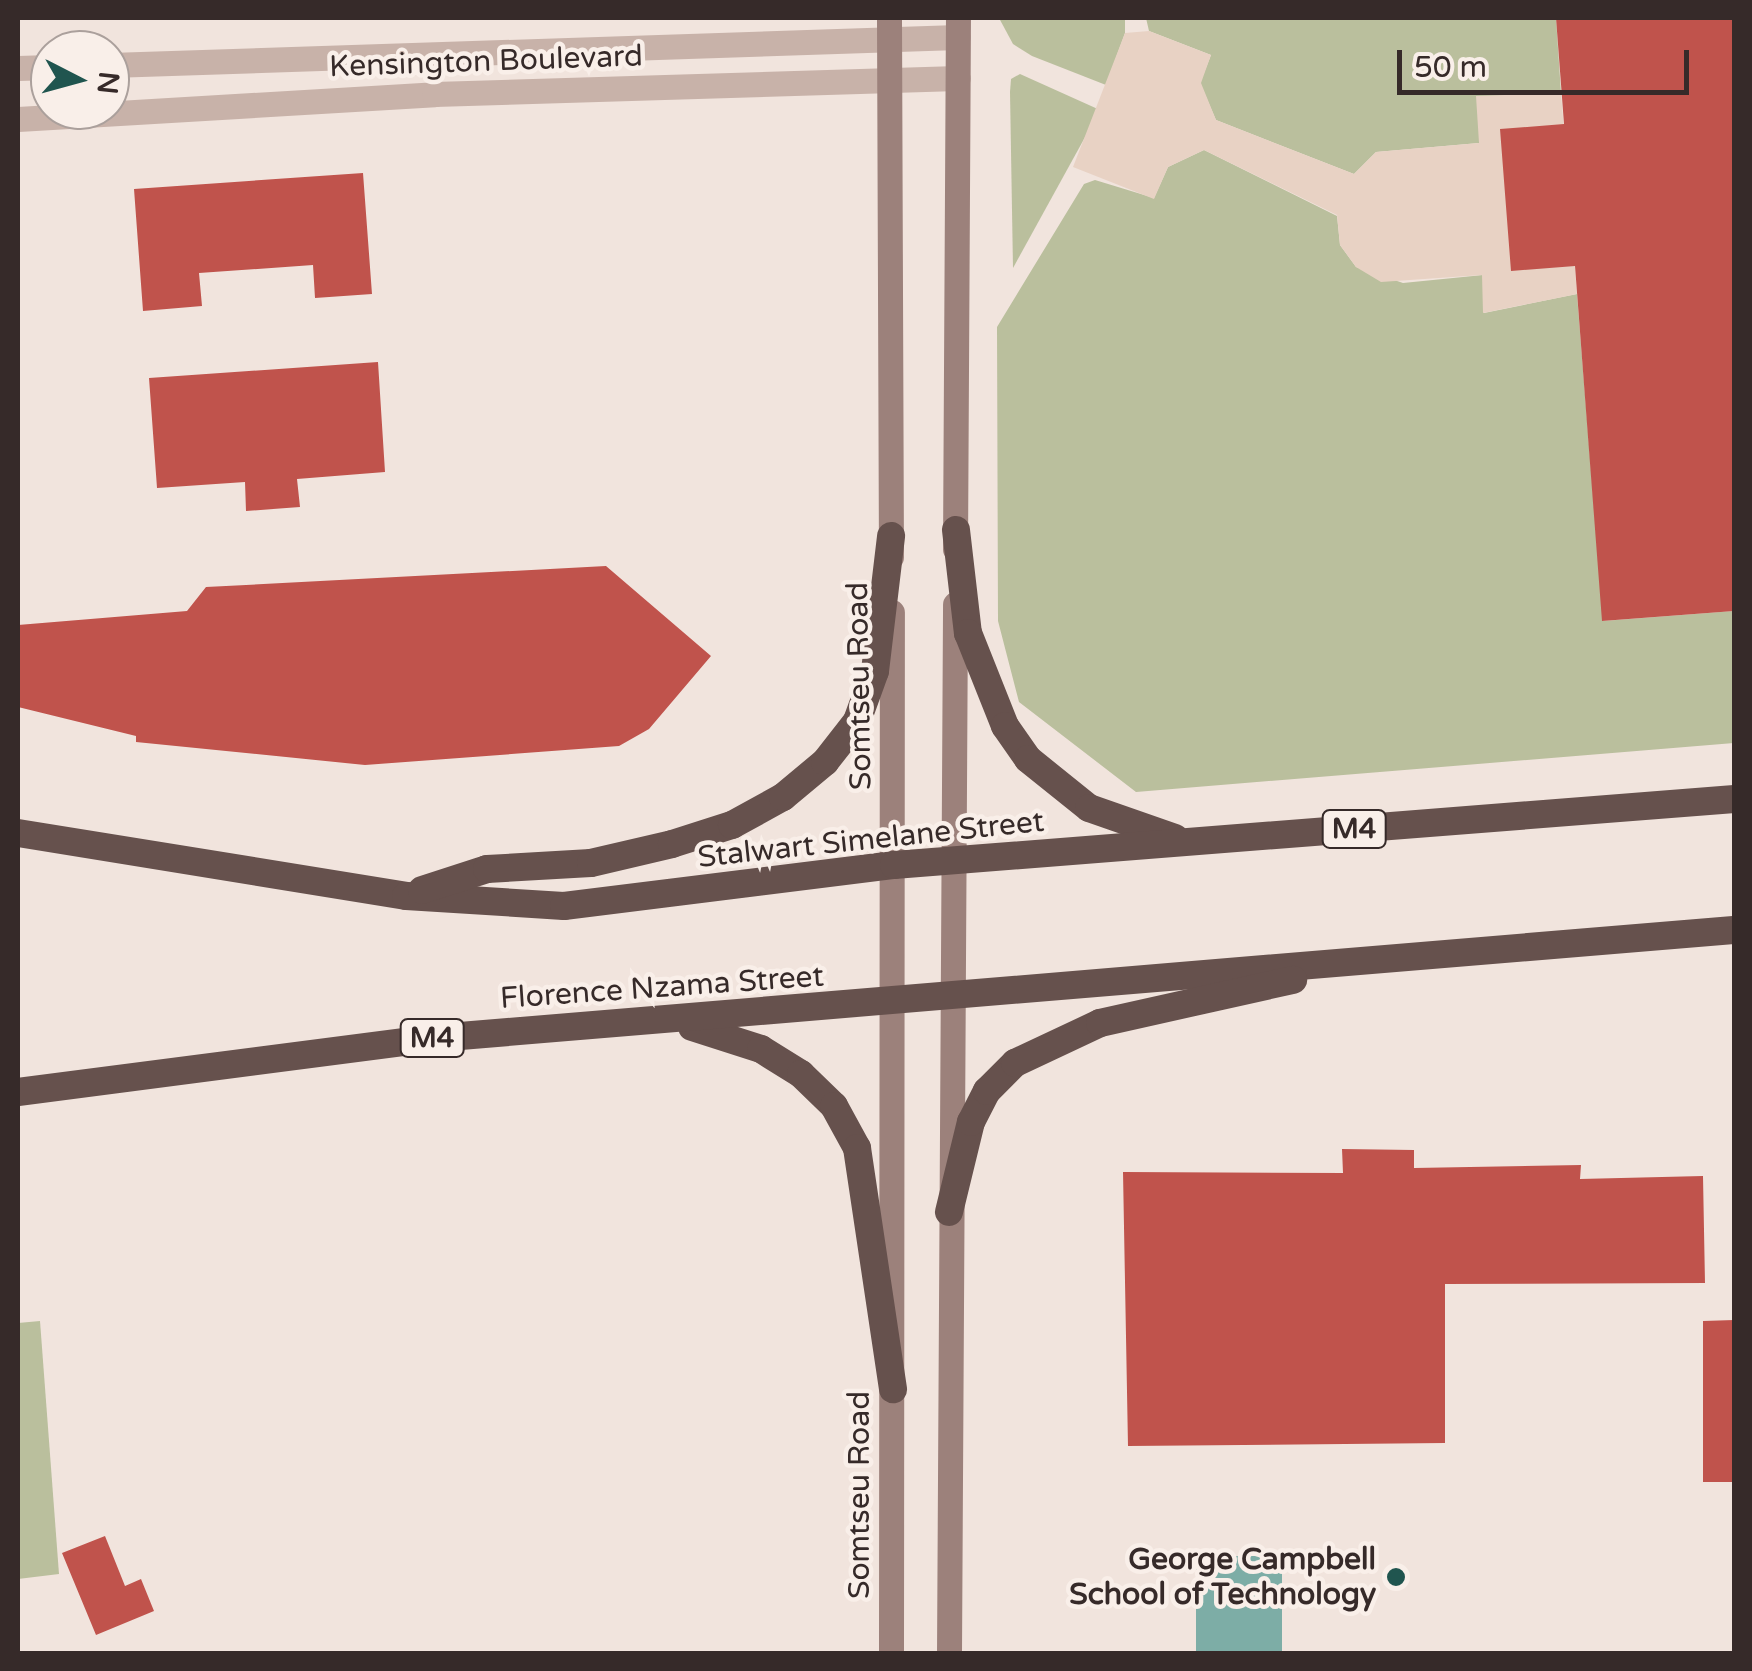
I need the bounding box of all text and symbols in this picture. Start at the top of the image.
north arrow [30,30,130,130]
scale bar [1402,30,1694,92]
street label: Kensington Boulevard [328,39,644,85]
text: 50 m [1414,49,1487,86]
text: N [90,70,126,96]
street label: Somtseu Road [840,582,880,790]
street label: Stalwart Simelane Street [696,804,1046,876]
road number: M4 [1322,806,1386,852]
street label: Florence Nzama Street [499,959,825,1017]
road number: M4 [400,1015,464,1061]
street label: Somtseu Road [842,1391,878,1599]
place label: George Campbell School of Technology [1069,1542,1376,1612]
marker: George Campbell School of Technology [1385,1566,1407,1588]

